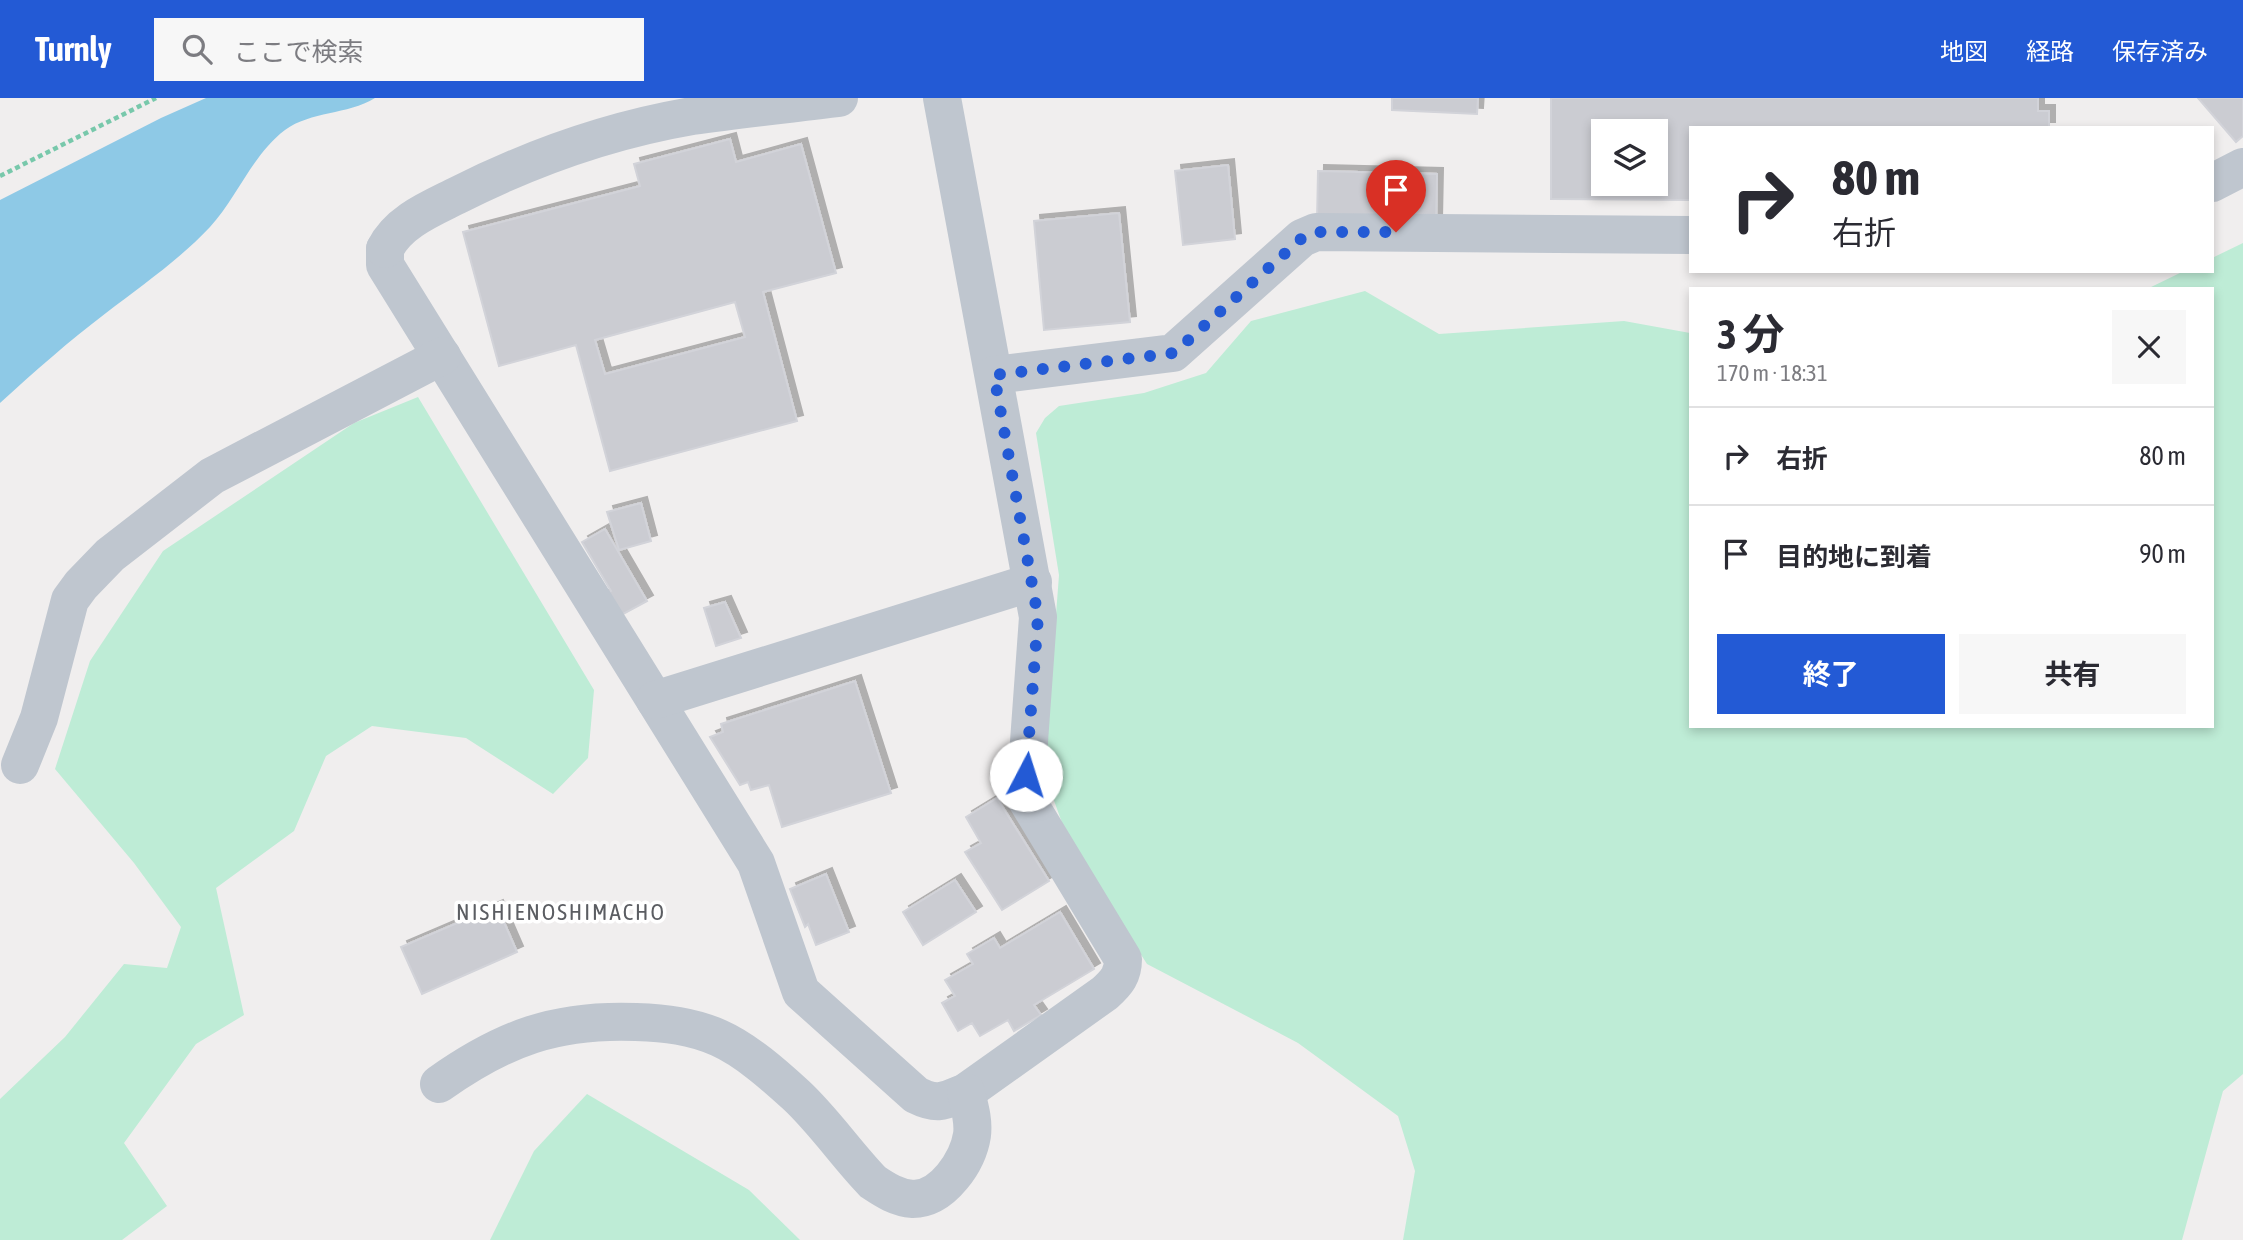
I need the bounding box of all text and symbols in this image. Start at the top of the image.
search box [154,18,644,81]
text: Turnly [35,30,112,68]
icon: search [178,30,216,68]
text: ここで検索 [234,37,364,67]
text: 地図 [1940,38,1988,65]
text: 経路 [2026,38,2074,65]
text: 保存済み [2112,38,2208,65]
map controls [1591,119,1668,196]
button: layers [1591,119,1668,196]
text: 80 m [1832,149,1920,205]
icon: right [1717,154,1808,245]
pin [1366,160,1426,232]
icon: arrive [1377,171,1415,209]
text: 右折 [1832,214,1896,251]
text: 3 分 [1717,310,1785,358]
button: close [2112,310,2186,384]
text: 170 m · 18:31 [1717,360,1828,386]
icon: right [1717,437,1755,475]
text: 80 m [2139,441,2186,471]
text: 右折 [1776,444,1828,474]
icon: arrive [1717,535,1755,573]
text: 90 m [2139,539,2186,569]
text: 目的地に到着 [1776,542,1932,572]
button: 終了 [1717,634,1945,714]
button: 共有 [1959,634,2186,714]
position arrow [989,738,1063,812]
district label: NISHIENOSHIMACHO [456,899,666,925]

